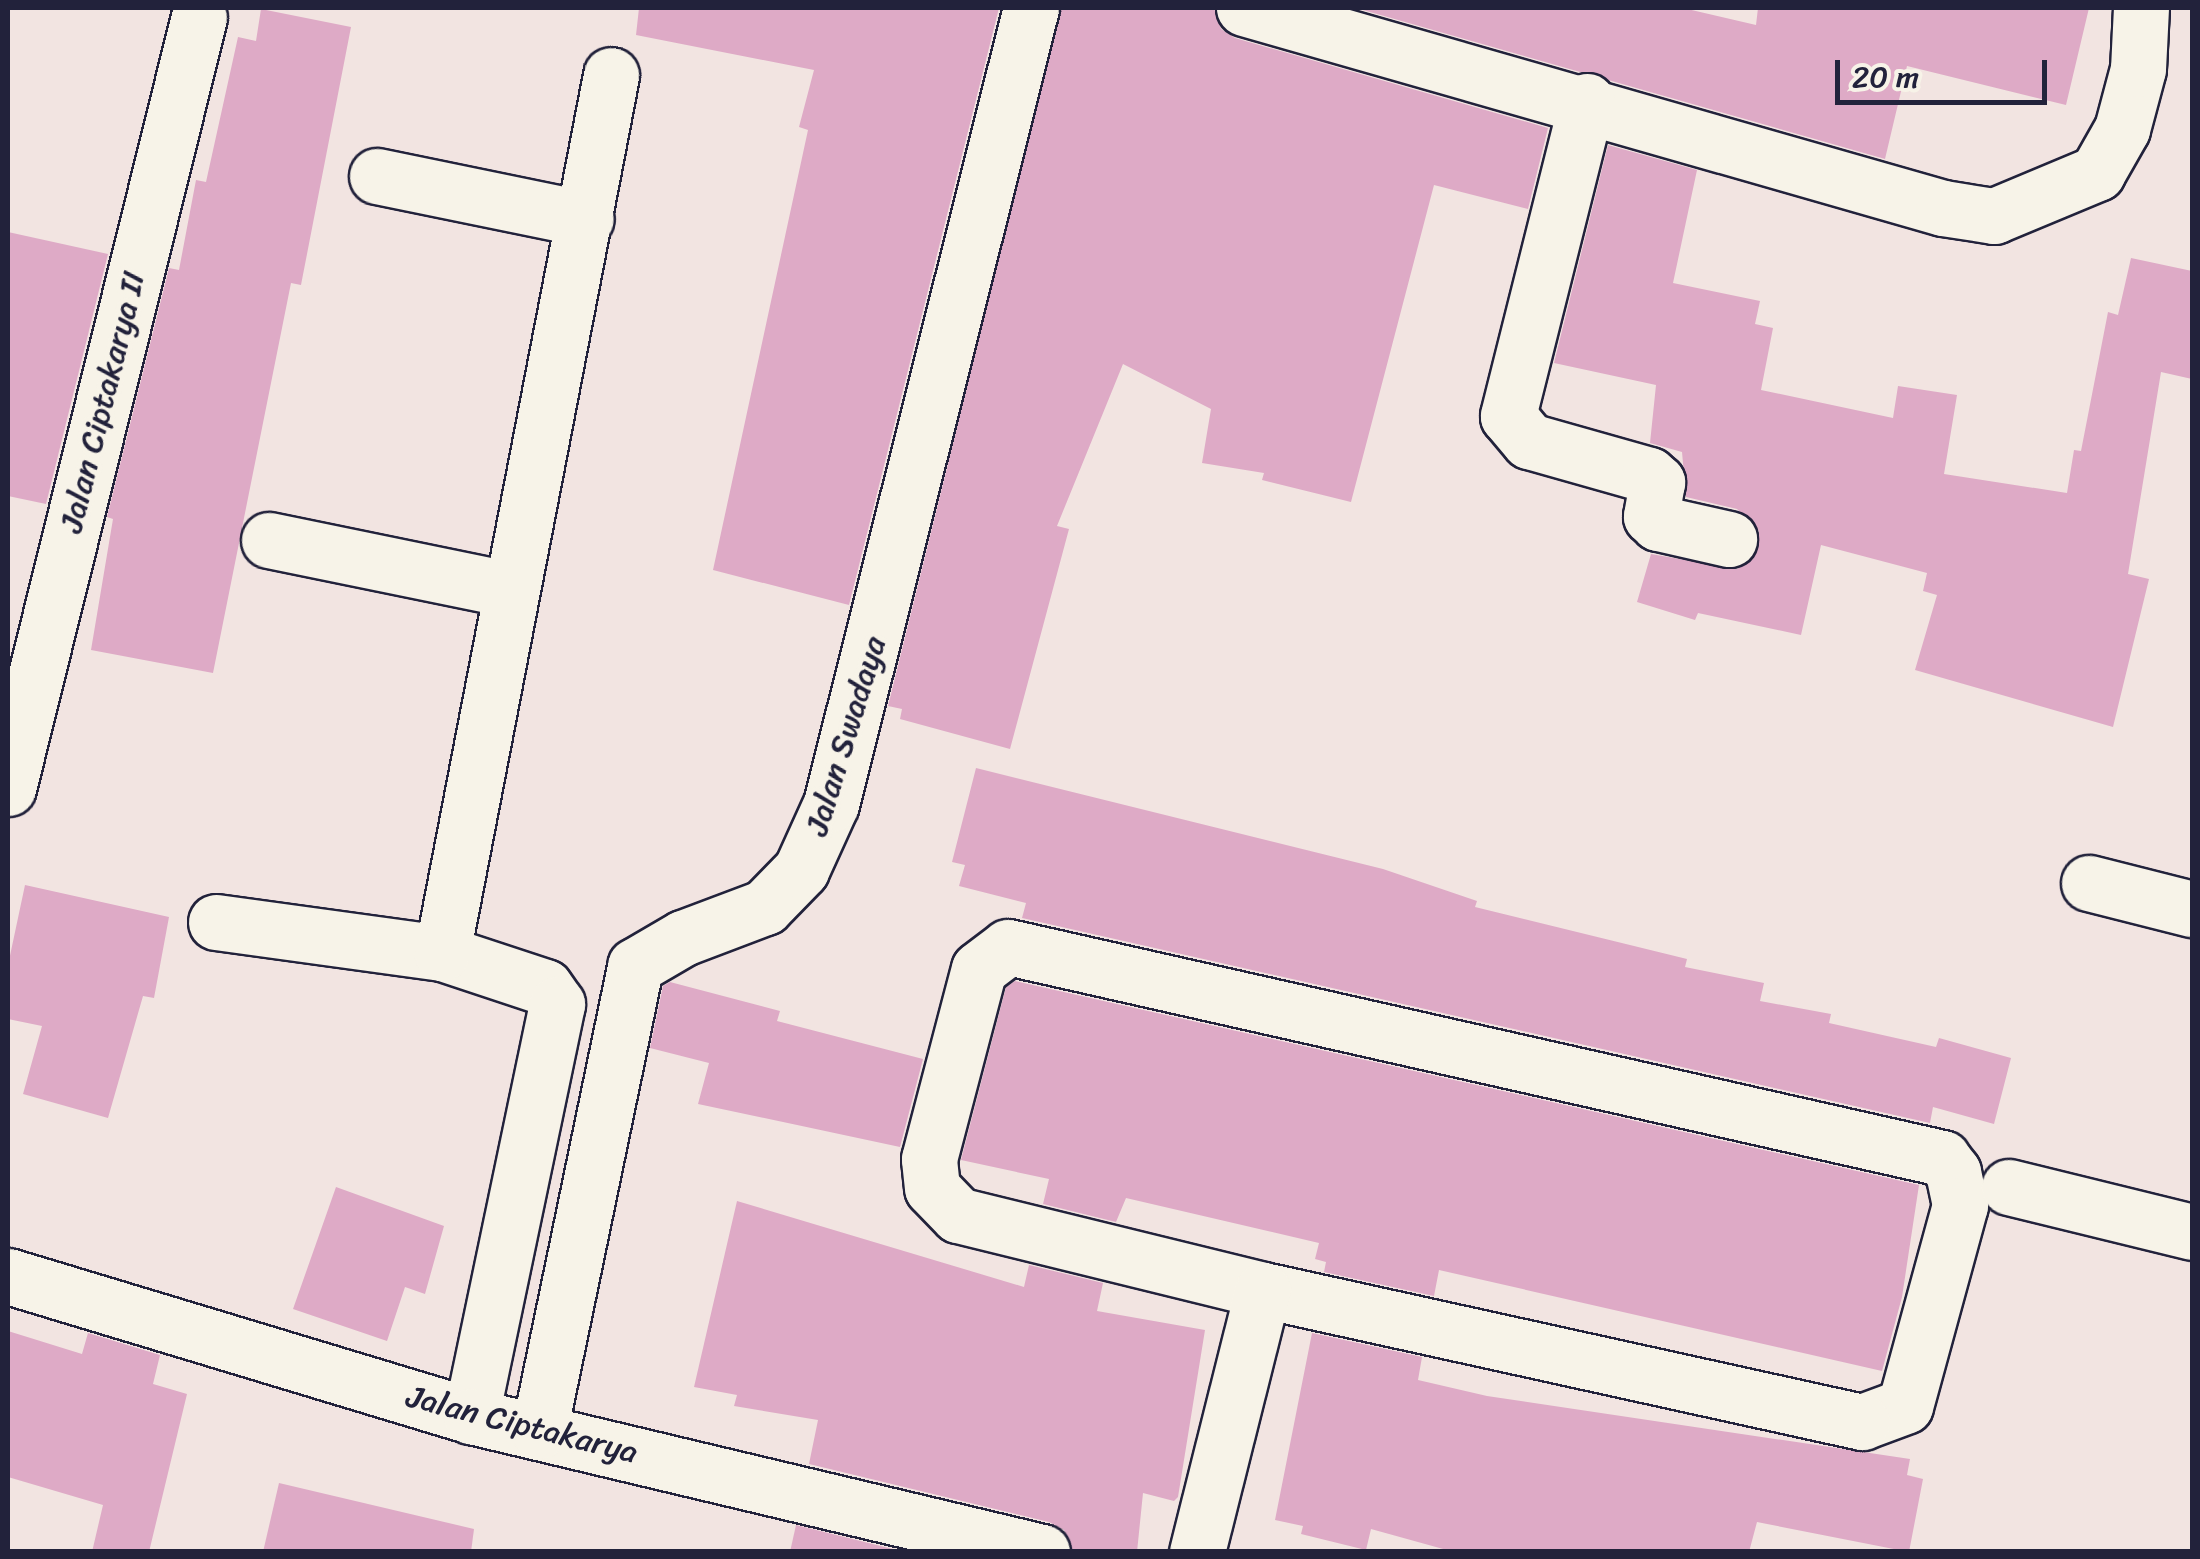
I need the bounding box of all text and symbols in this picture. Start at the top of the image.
scale bar [1840,40,2052,102]
text: 20 m [1852,50,1919,104]
street label: Jalan Ciptakarya II [52,268,154,536]
street label: Jalan Swadaya [798,632,894,840]
street label: Jalan Ciptakarya [403,1378,641,1472]

